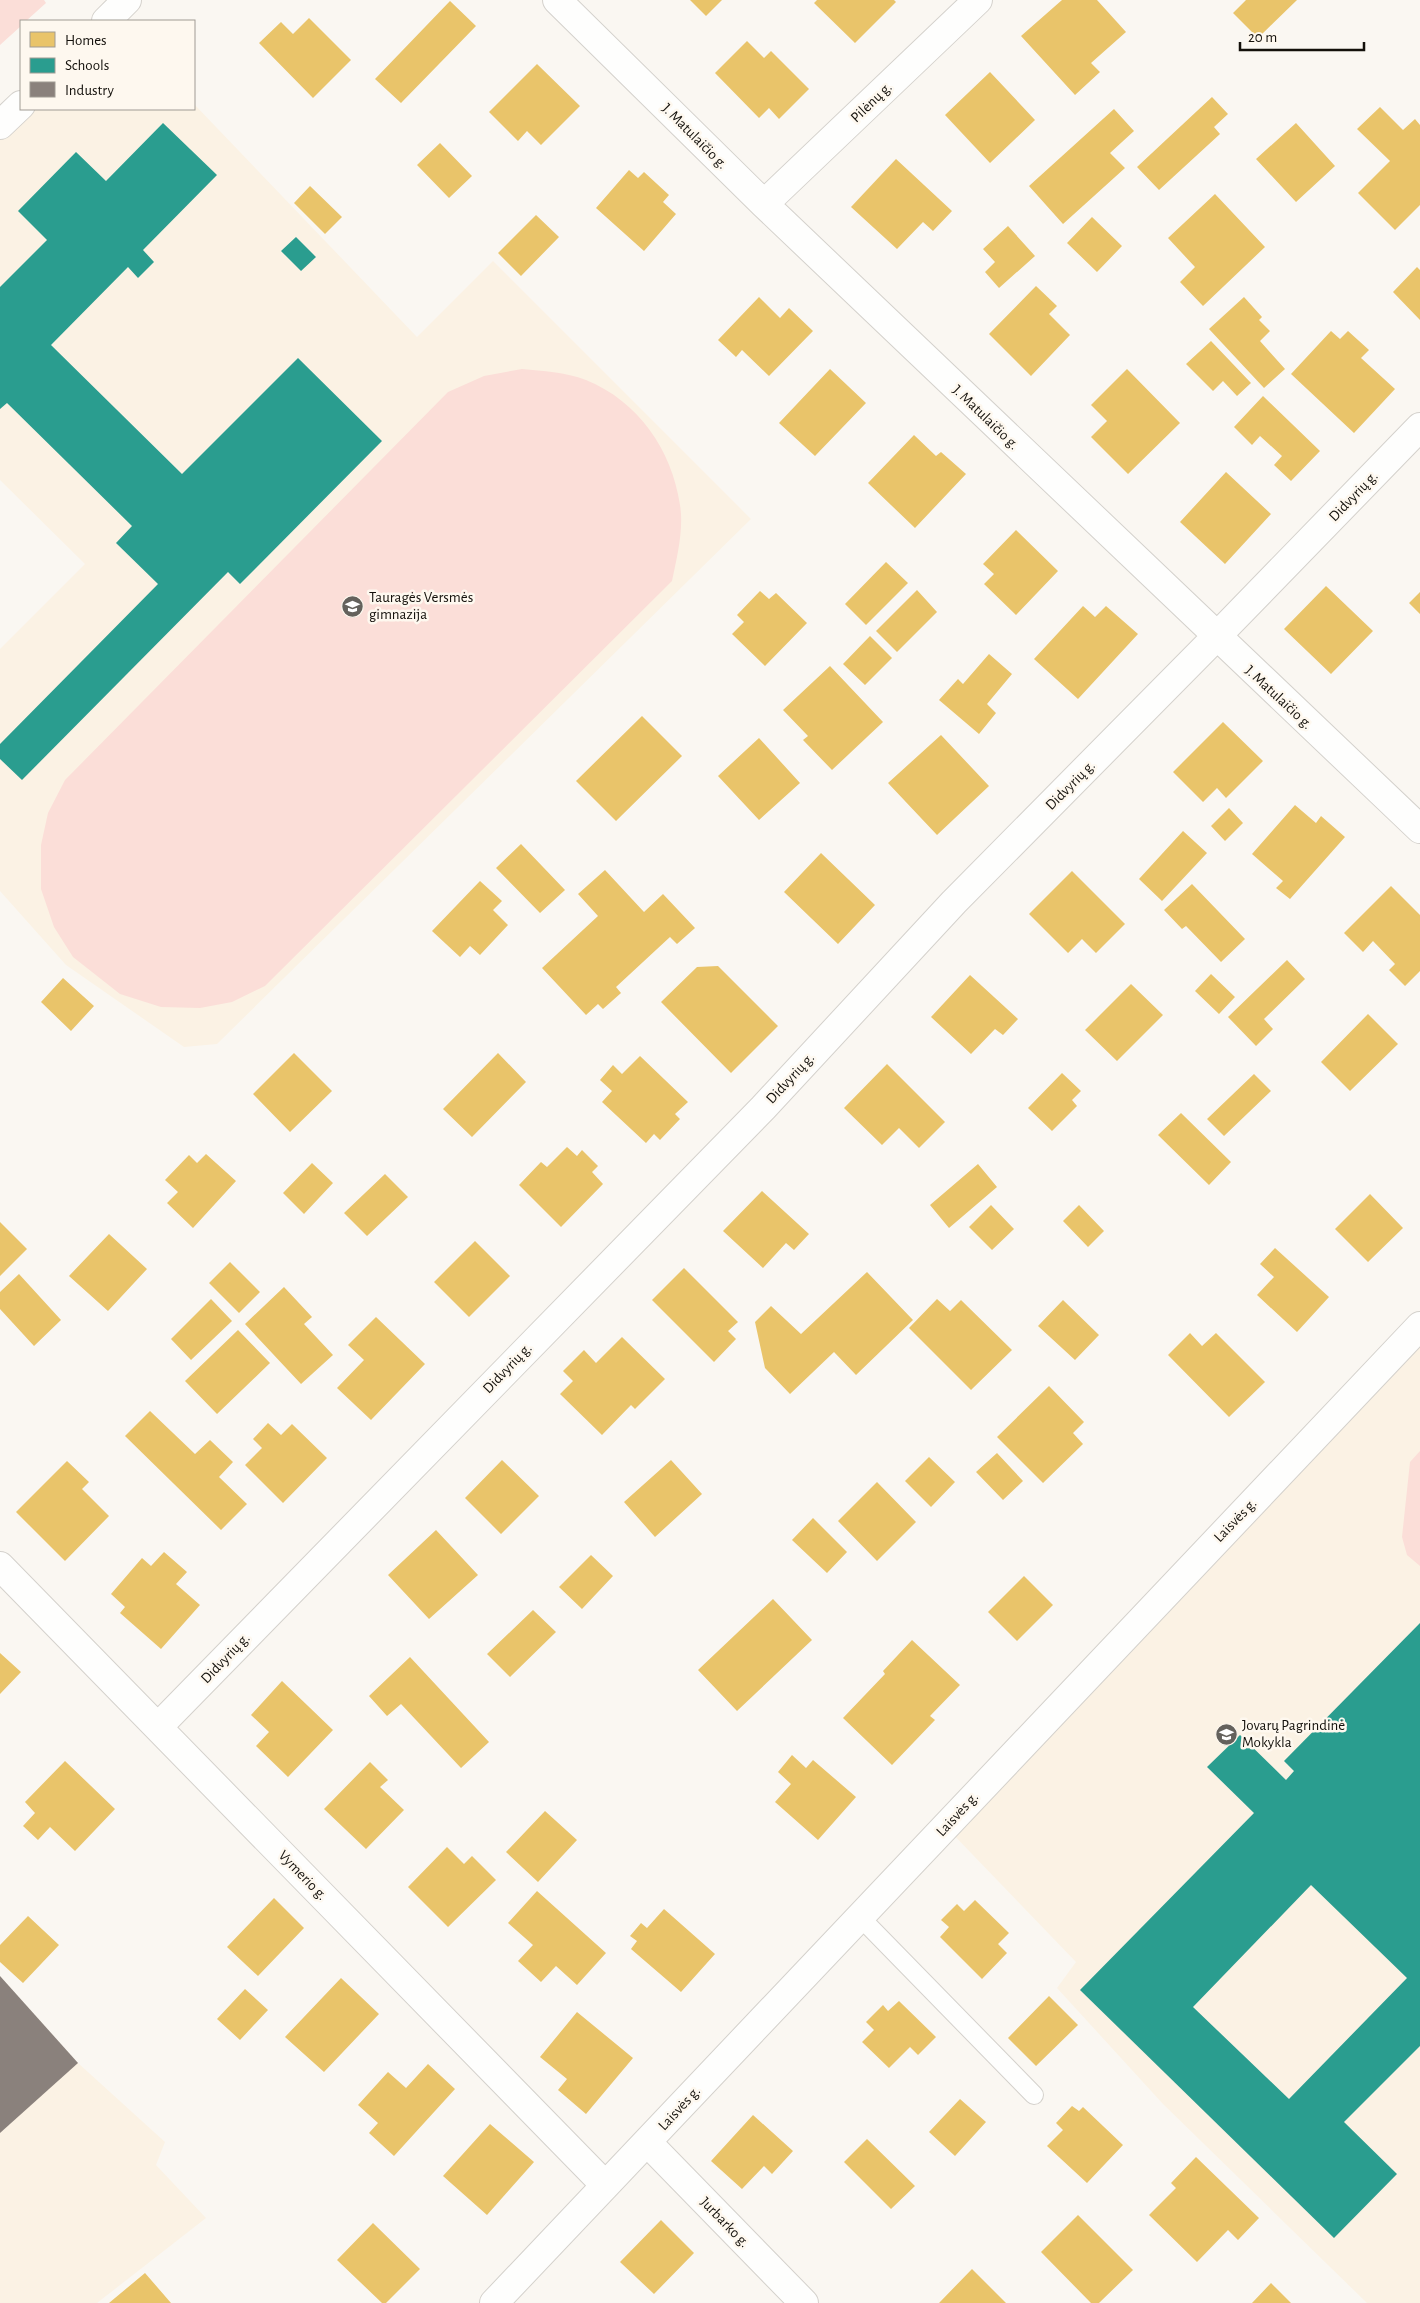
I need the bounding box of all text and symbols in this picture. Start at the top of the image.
legend [20,20,195,110]
scale bar [1240,20,1364,52]
text: 20 m [1248,30,1277,45]
text: Homes [65,33,107,48]
text: Schools [65,58,109,73]
street label: Pilėnų g. [848,79,895,125]
text: Industry [65,83,114,98]
street label: J. Matulaičio g. [659,101,730,172]
street label: J. Matulaičio g. [950,382,1022,452]
street label: Didvyrių g. [1326,468,1381,524]
place label: Tauragės Versmės gimnazija [369,590,473,622]
school or university icon: Tauragės Versmės gimnazija [341,594,365,618]
street label: J. Matulaičio g. [1242,663,1315,732]
street label: Didvyrių g. [1043,758,1098,813]
street label: Didvyrių g. [763,1050,817,1107]
street label: Didvyrių g. [480,1340,535,1396]
street label: Laisvės g. [1211,1496,1260,1545]
street label: Didvyrių g. [198,1630,253,1686]
place label: Jovarų Pagrindinė Mokykla [1242,1718,1345,1750]
school or university icon: Jovarų Pagrindinė Mokykla [1214,1722,1238,1746]
street label: Laisvės g. [933,1789,981,1839]
street label: Vymerio g. [276,1848,330,1903]
street label: Laisvės g. [655,2083,703,2133]
street label: Jurbarko g. [697,2194,752,2250]

